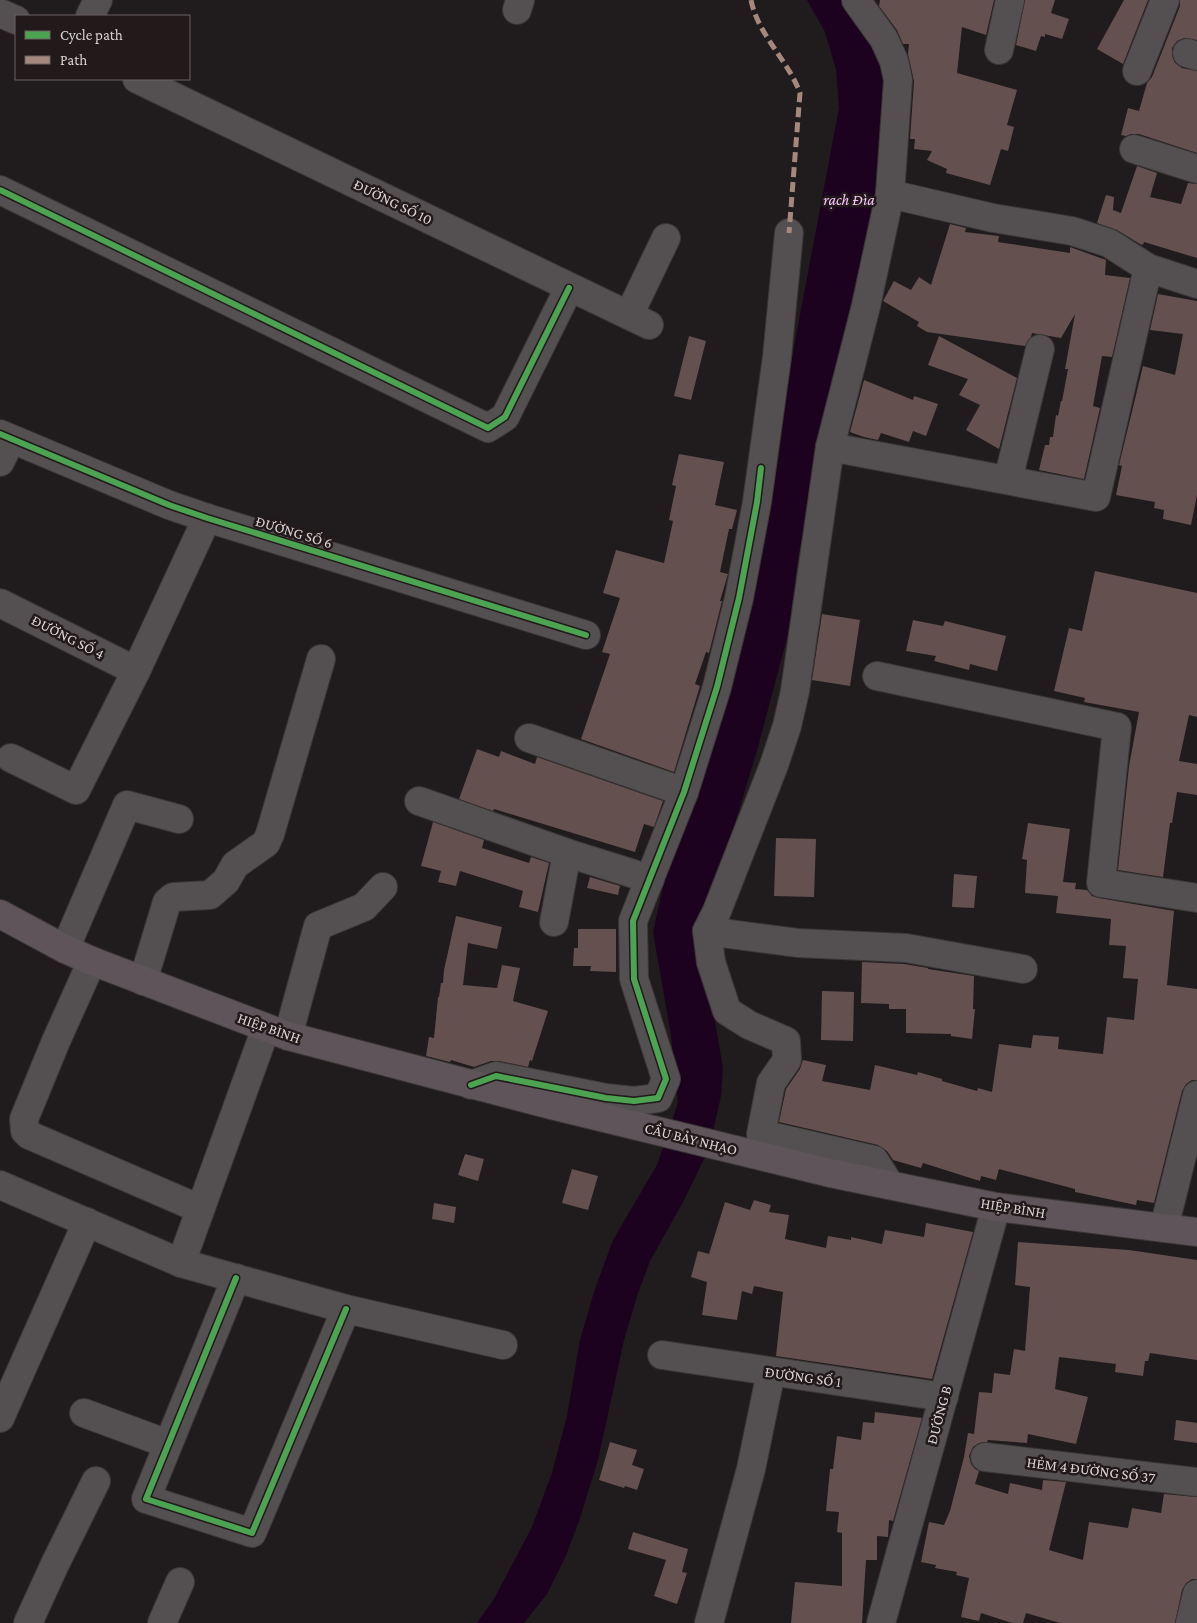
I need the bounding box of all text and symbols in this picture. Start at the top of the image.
legend [15,15,190,80]
text: Cycle path [60,27,123,44]
text: Path [60,52,87,68]
street label: ĐƯỜNG SỐ 10 [351,174,436,228]
water label: rạch Đìa [823,191,875,209]
street label: ĐƯỜNG SỐ 6 [254,511,335,551]
street label: ĐƯỜNG SỐ 4 [29,610,108,662]
street label: HIỆP BÌNH [235,1010,303,1047]
street label: CẦU BẢY NHẠO [643,1118,739,1159]
street label: HIỆP BÌNH [979,1195,1047,1222]
street label: ĐƯỜNG SỐ 1 [764,1362,842,1390]
street label: ĐƯỜNG B [923,1384,955,1446]
street label: HẺM 4 ĐƯỜNG SỐ 37 [1026,1452,1157,1486]

